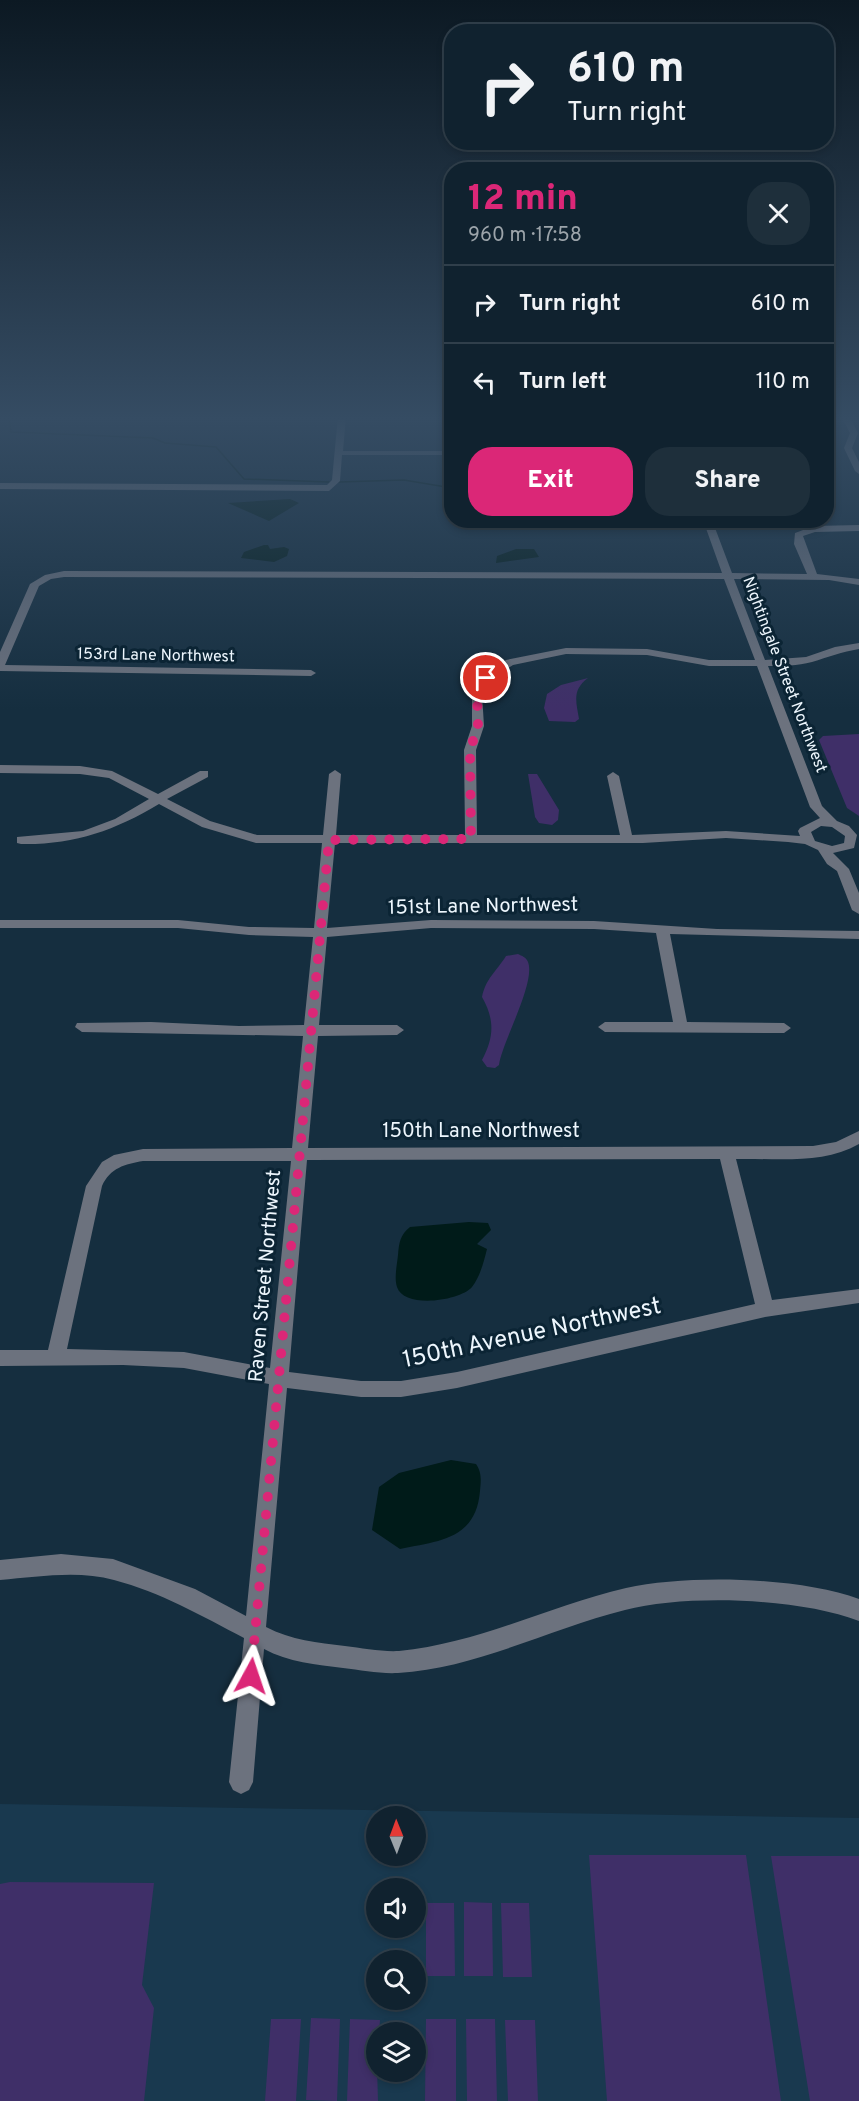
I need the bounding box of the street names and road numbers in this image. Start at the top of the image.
street label: Nightingale Street Northwest [737,574,831,776]
street label: 153rd Lane Northwest [77,645,235,667]
street label: 151st Lane Northwest [388,892,578,922]
street label: 150th Lane Northwest [382,1119,580,1145]
street label: Raven Street Northwest [244,1169,288,1383]
street label: 150th Avenue Northwest [400,1292,664,1376]

